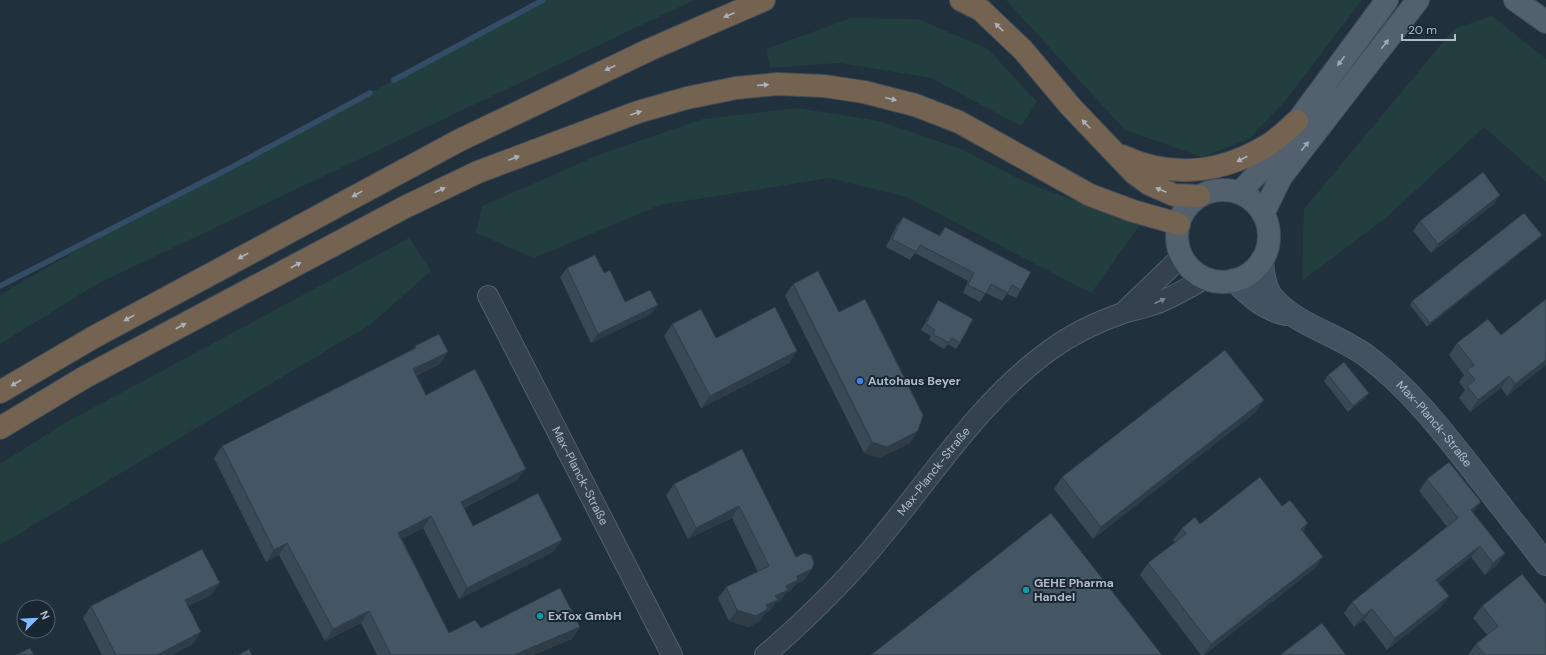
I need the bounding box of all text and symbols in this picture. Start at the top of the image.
one-way arrow [722,13,734,19]
scale bar [1402,16,1455,42]
text: 20 m [1408,22,1437,38]
one-way arrow [994,23,1004,32]
one-way arrow [1380,38,1389,49]
one-way arrow [1337,56,1346,67]
one-way arrow [604,65,615,71]
one-way arrow [757,82,769,89]
one-way arrow [886,96,898,102]
one-way arrow [630,110,642,116]
one-way arrow [1082,119,1091,129]
one-way arrow [1301,141,1310,152]
one-way arrow [509,155,521,161]
one-way arrow [1236,156,1248,162]
one-way arrow [1155,186,1167,192]
one-way arrow [435,187,446,193]
one-way arrow [351,191,363,198]
one-way arrow [237,253,249,260]
one-way arrow [290,262,302,268]
one-way arrow [1154,298,1166,304]
one-way arrow [123,315,134,322]
one-way arrow [176,323,187,329]
place label: Autohaus Beyer [868,373,961,389]
marker: Autohaus Beyer [855,376,865,386]
street label: Max-Planck-Straße [1393,377,1476,470]
one-way arrow [10,379,21,386]
street label: Max-Planck-Straße [894,423,974,519]
street label: Max-Planck-Straße [548,424,612,528]
place label: GEHE Pharma Handel [1034,575,1114,605]
marker: GEHE Pharma Handel [1021,585,1031,595]
north arrow [16,599,56,639]
text: N [37,608,53,621]
place label: ExTox GmbH [548,608,622,624]
marker: ExTox GmbH [535,611,545,621]

